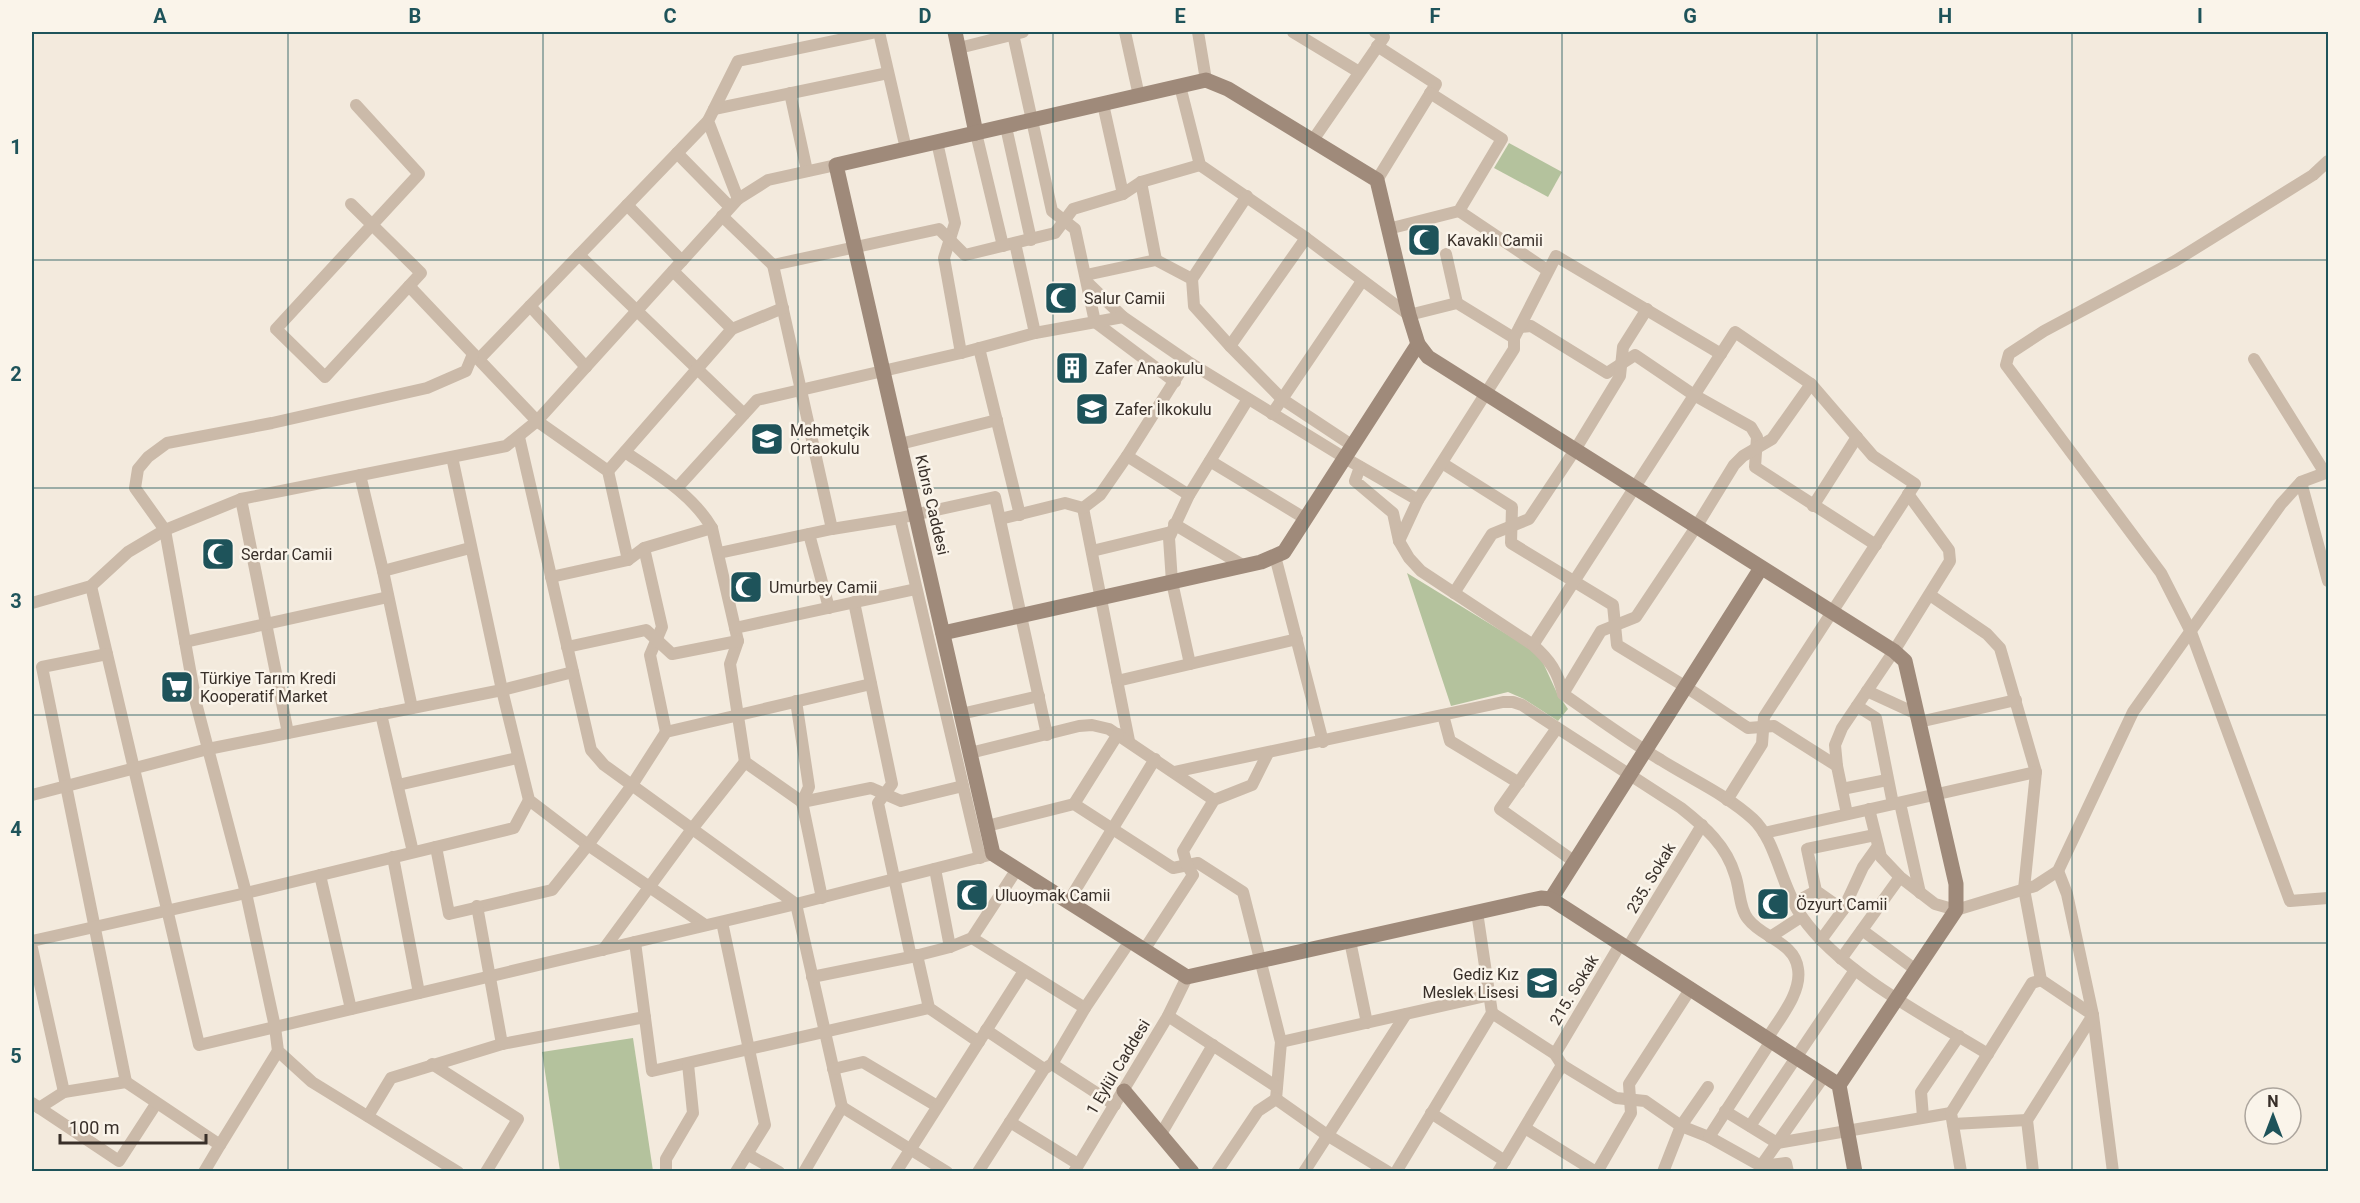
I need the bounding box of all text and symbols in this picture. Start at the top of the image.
text: A [153,4,167,28]
text: B [409,4,421,28]
text: C [663,4,677,28]
text: D [919,4,932,28]
text: E [1174,4,1186,28]
text: F [1430,4,1441,28]
text: G [1683,4,1697,28]
text: H [1938,4,1952,28]
text: I [2197,4,2203,28]
text: 1 [10,135,22,159]
mosque icon: Kavaklı Camii [1406,222,1442,258]
place label: Kavaklı Camii [1447,231,1543,250]
mosque icon: Salur Camii [1043,280,1079,316]
place label: Salur Camii [1084,289,1165,308]
building icon: Zafer Anaokulu [1054,350,1090,386]
place label: Zafer Anaokulu [1095,359,1203,378]
text: 2 [10,362,22,386]
school or university icon: Zafer İlkokulu [1074,391,1110,427]
place label: Zafer İlkokulu [1115,400,1212,419]
school or university icon: Mehmetçik Ortaokulu [749,421,785,457]
place label: Mehmetçik Ortaokulu [790,421,870,458]
street label: Kıbrıs Caddesi [911,453,953,557]
mosque icon: Serdar Camii [200,536,236,572]
place label: Serdar Camii [241,545,332,564]
mosque icon: Umurbey Camii [728,569,764,605]
place label: Umurbey Camii [769,578,877,597]
text: 3 [10,589,22,613]
supermarket icon: Türkiye Tarım Kredi Kooperatif Market [159,669,195,705]
place label: Türkiye Tarım Kredi Kooperatif Market [200,669,336,706]
text: 4 [10,817,22,841]
street label: 235. Sokak [1623,839,1680,917]
mosque icon: Uluoymak Camii [954,877,990,913]
place label: Uluoymak Camii [995,886,1110,905]
mosque icon: Özyurt Camii [1755,886,1791,922]
place label: Özyurt Camii [1796,895,1887,914]
street label: 215. Sokak [1546,951,1603,1029]
place label: Gediz Kız Meslek Lisesi [1422,965,1519,1002]
school or university icon: Gediz Kız Meslek Lisesi [1524,965,1560,1001]
street label: 1 Eylül Caddesi [1082,1016,1154,1118]
text: 5 [10,1044,22,1068]
north arrow [2243,1086,2303,1146]
text: N [2267,1092,2279,1111]
scale bar [60,1107,206,1145]
text: 100 m [69,1117,120,1138]

